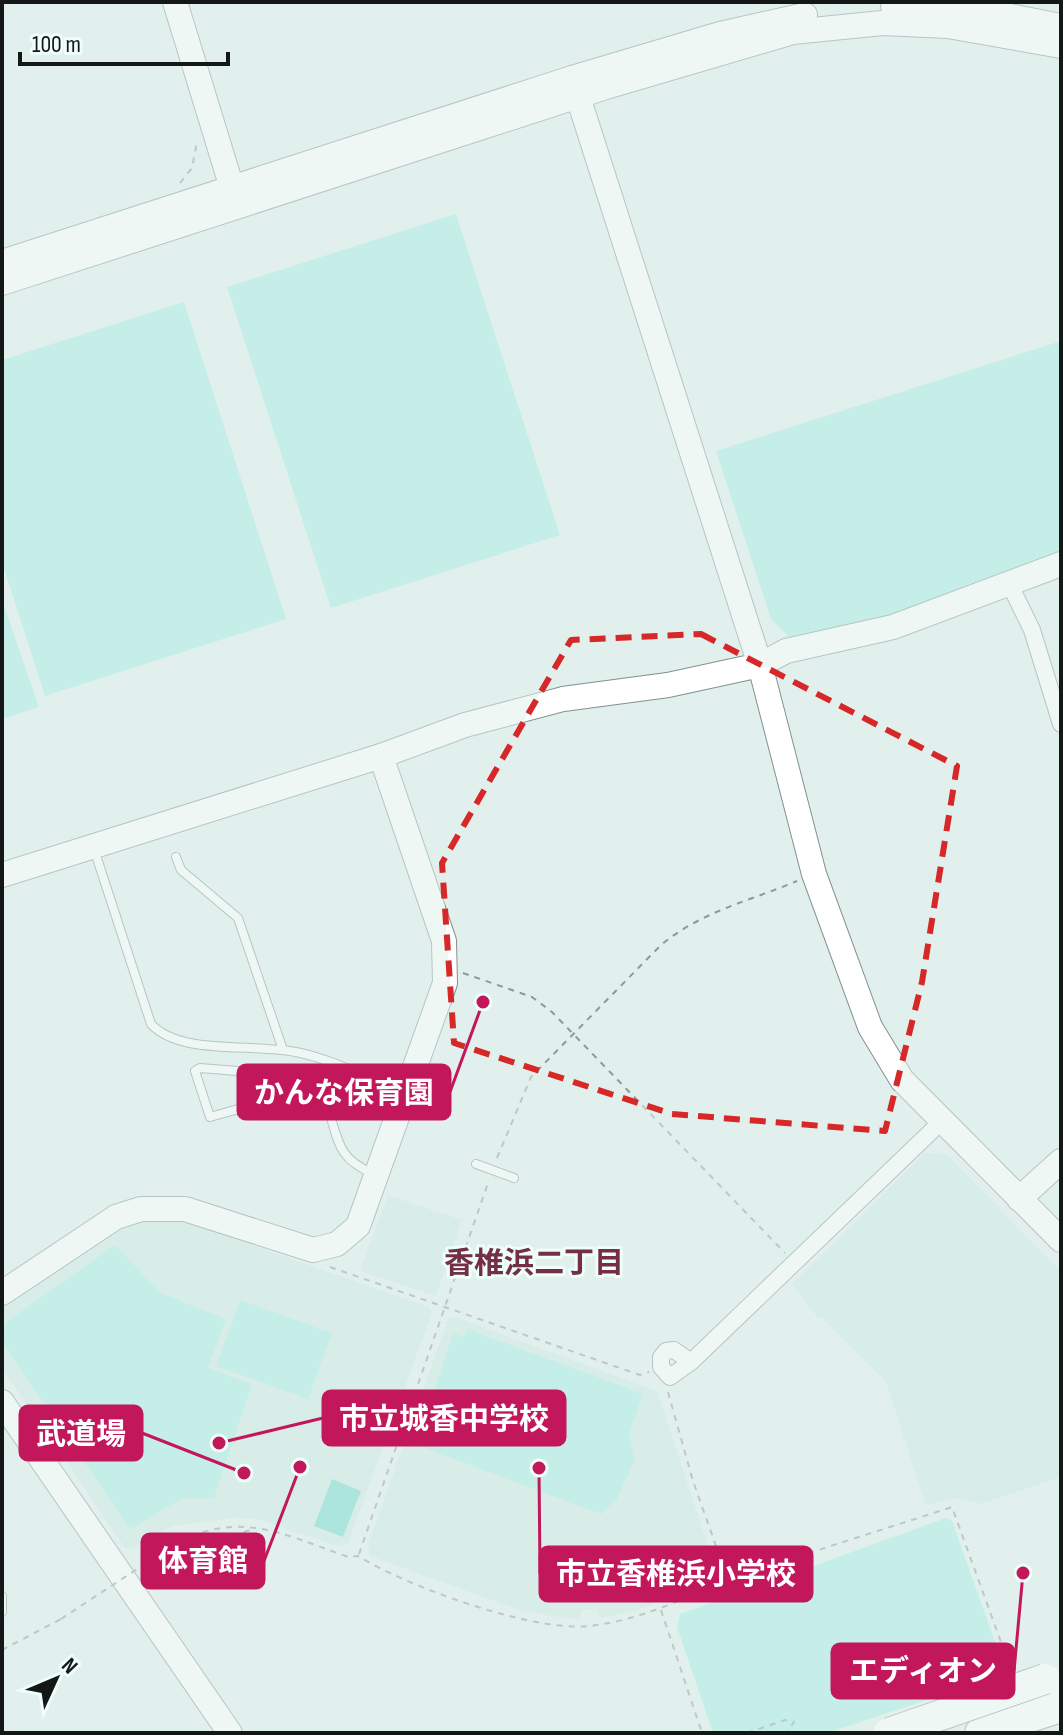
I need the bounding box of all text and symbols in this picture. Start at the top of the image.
scale bar [20,16,228,66]
text: 100 m [32,30,81,59]
callout: かんな保育園 [238,1065,450,1119]
text: かんな保育園 [254,1076,434,1112]
district label: 香椎浜二丁目 [444,1246,624,1282]
callout: 市立城香中学校 [323,1391,565,1445]
text: 市立城香中学校 [339,1402,549,1438]
callout: 武道場 [20,1406,142,1460]
text: 武道場 [36,1417,126,1453]
callout: 体育館 [142,1534,264,1588]
text: 体育館 [158,1544,248,1580]
callout: 市立香椎浜小学校 [540,1547,812,1601]
text: 市立香椎浜小学校 [556,1557,796,1593]
north arrow [16,1639,96,1719]
callout: エディオン [832,1644,1014,1698]
text: N [56,1653,83,1680]
text: エディオン [849,1654,997,1690]

